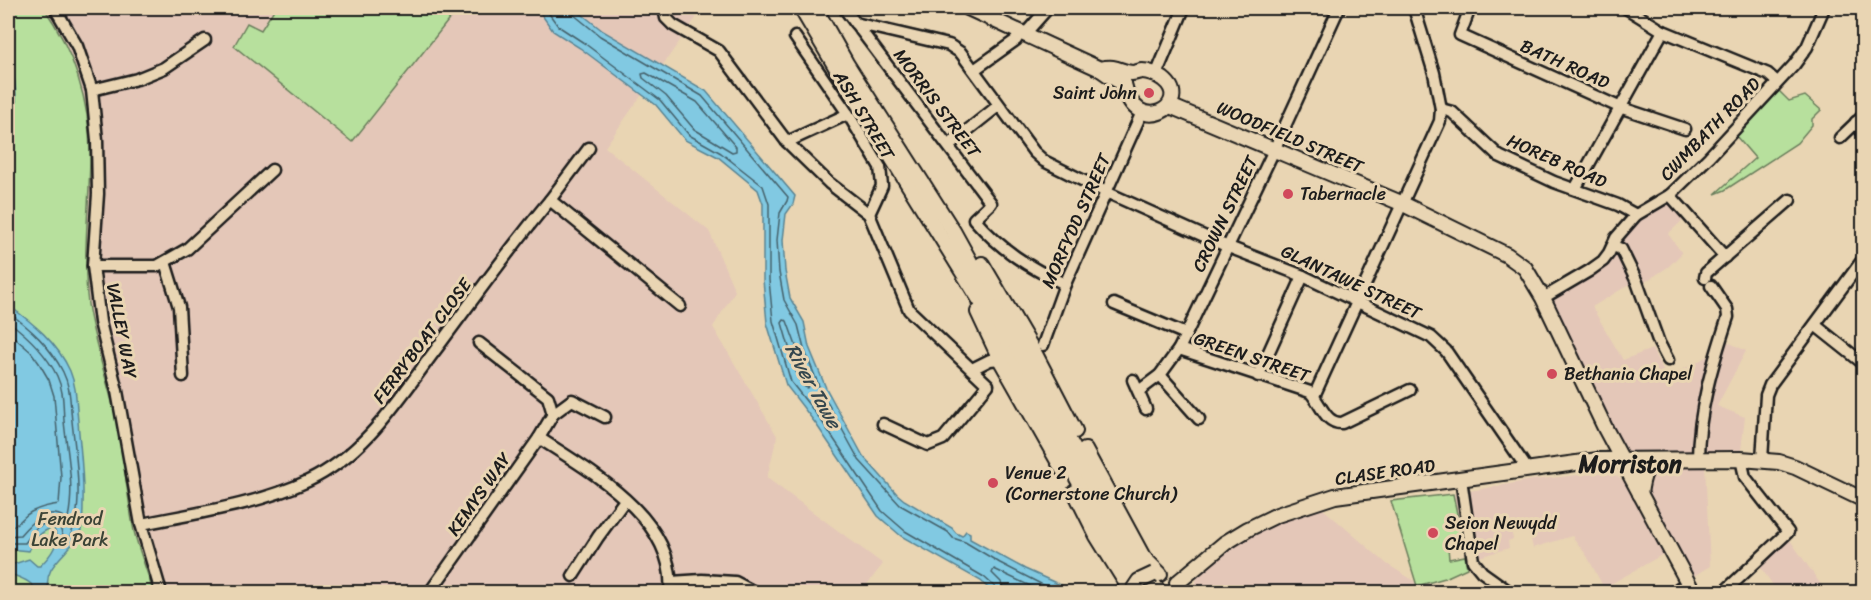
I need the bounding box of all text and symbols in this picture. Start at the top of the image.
street label: BATH ROAD [1515,30,1615,98]
street label: MORRIS STREET [885,41,990,166]
street label: ASH STREET [824,63,904,167]
street label: CWMBATH ROAD [1652,69,1769,189]
place label: Saint John [1053,77,1137,109]
marker: Saint John [1142,86,1156,100]
street label: WOODFIELD STREET [1212,92,1369,183]
street label: HOREB ROAD [1502,125,1612,197]
street label: MORFYDD STREET [1032,147,1120,294]
street label: CROWN STREET [1183,149,1268,278]
place label: Tabernacle [1300,178,1386,210]
marker: Tabernacle [1281,187,1295,201]
street label: GLANTAWE STREET [1275,235,1428,329]
street label: FERRYBOAT CLOSE [364,270,481,411]
street label: VALLEY WAY [97,280,147,383]
street label: GREEN STREET [1190,322,1315,392]
water label: River Tawe [775,337,852,437]
place label: Bethania Chapel [1564,358,1693,390]
marker: Bethania Chapel [1545,367,1559,381]
district label: Morriston [1577,443,1682,485]
street label: KEMYS WAY [438,444,520,543]
street label: CLASE ROAD [1333,449,1437,495]
place label: Venue 2 (Cornerstone Church) [1005,457,1178,510]
marker: Venue 2 (Cornerstone Church) [986,476,1000,490]
park label: Fendrod Lake Park [31,503,109,556]
place label: Seion Newydd Chapel [1445,507,1558,560]
marker: Seion Newydd Chapel [1426,526,1440,540]

